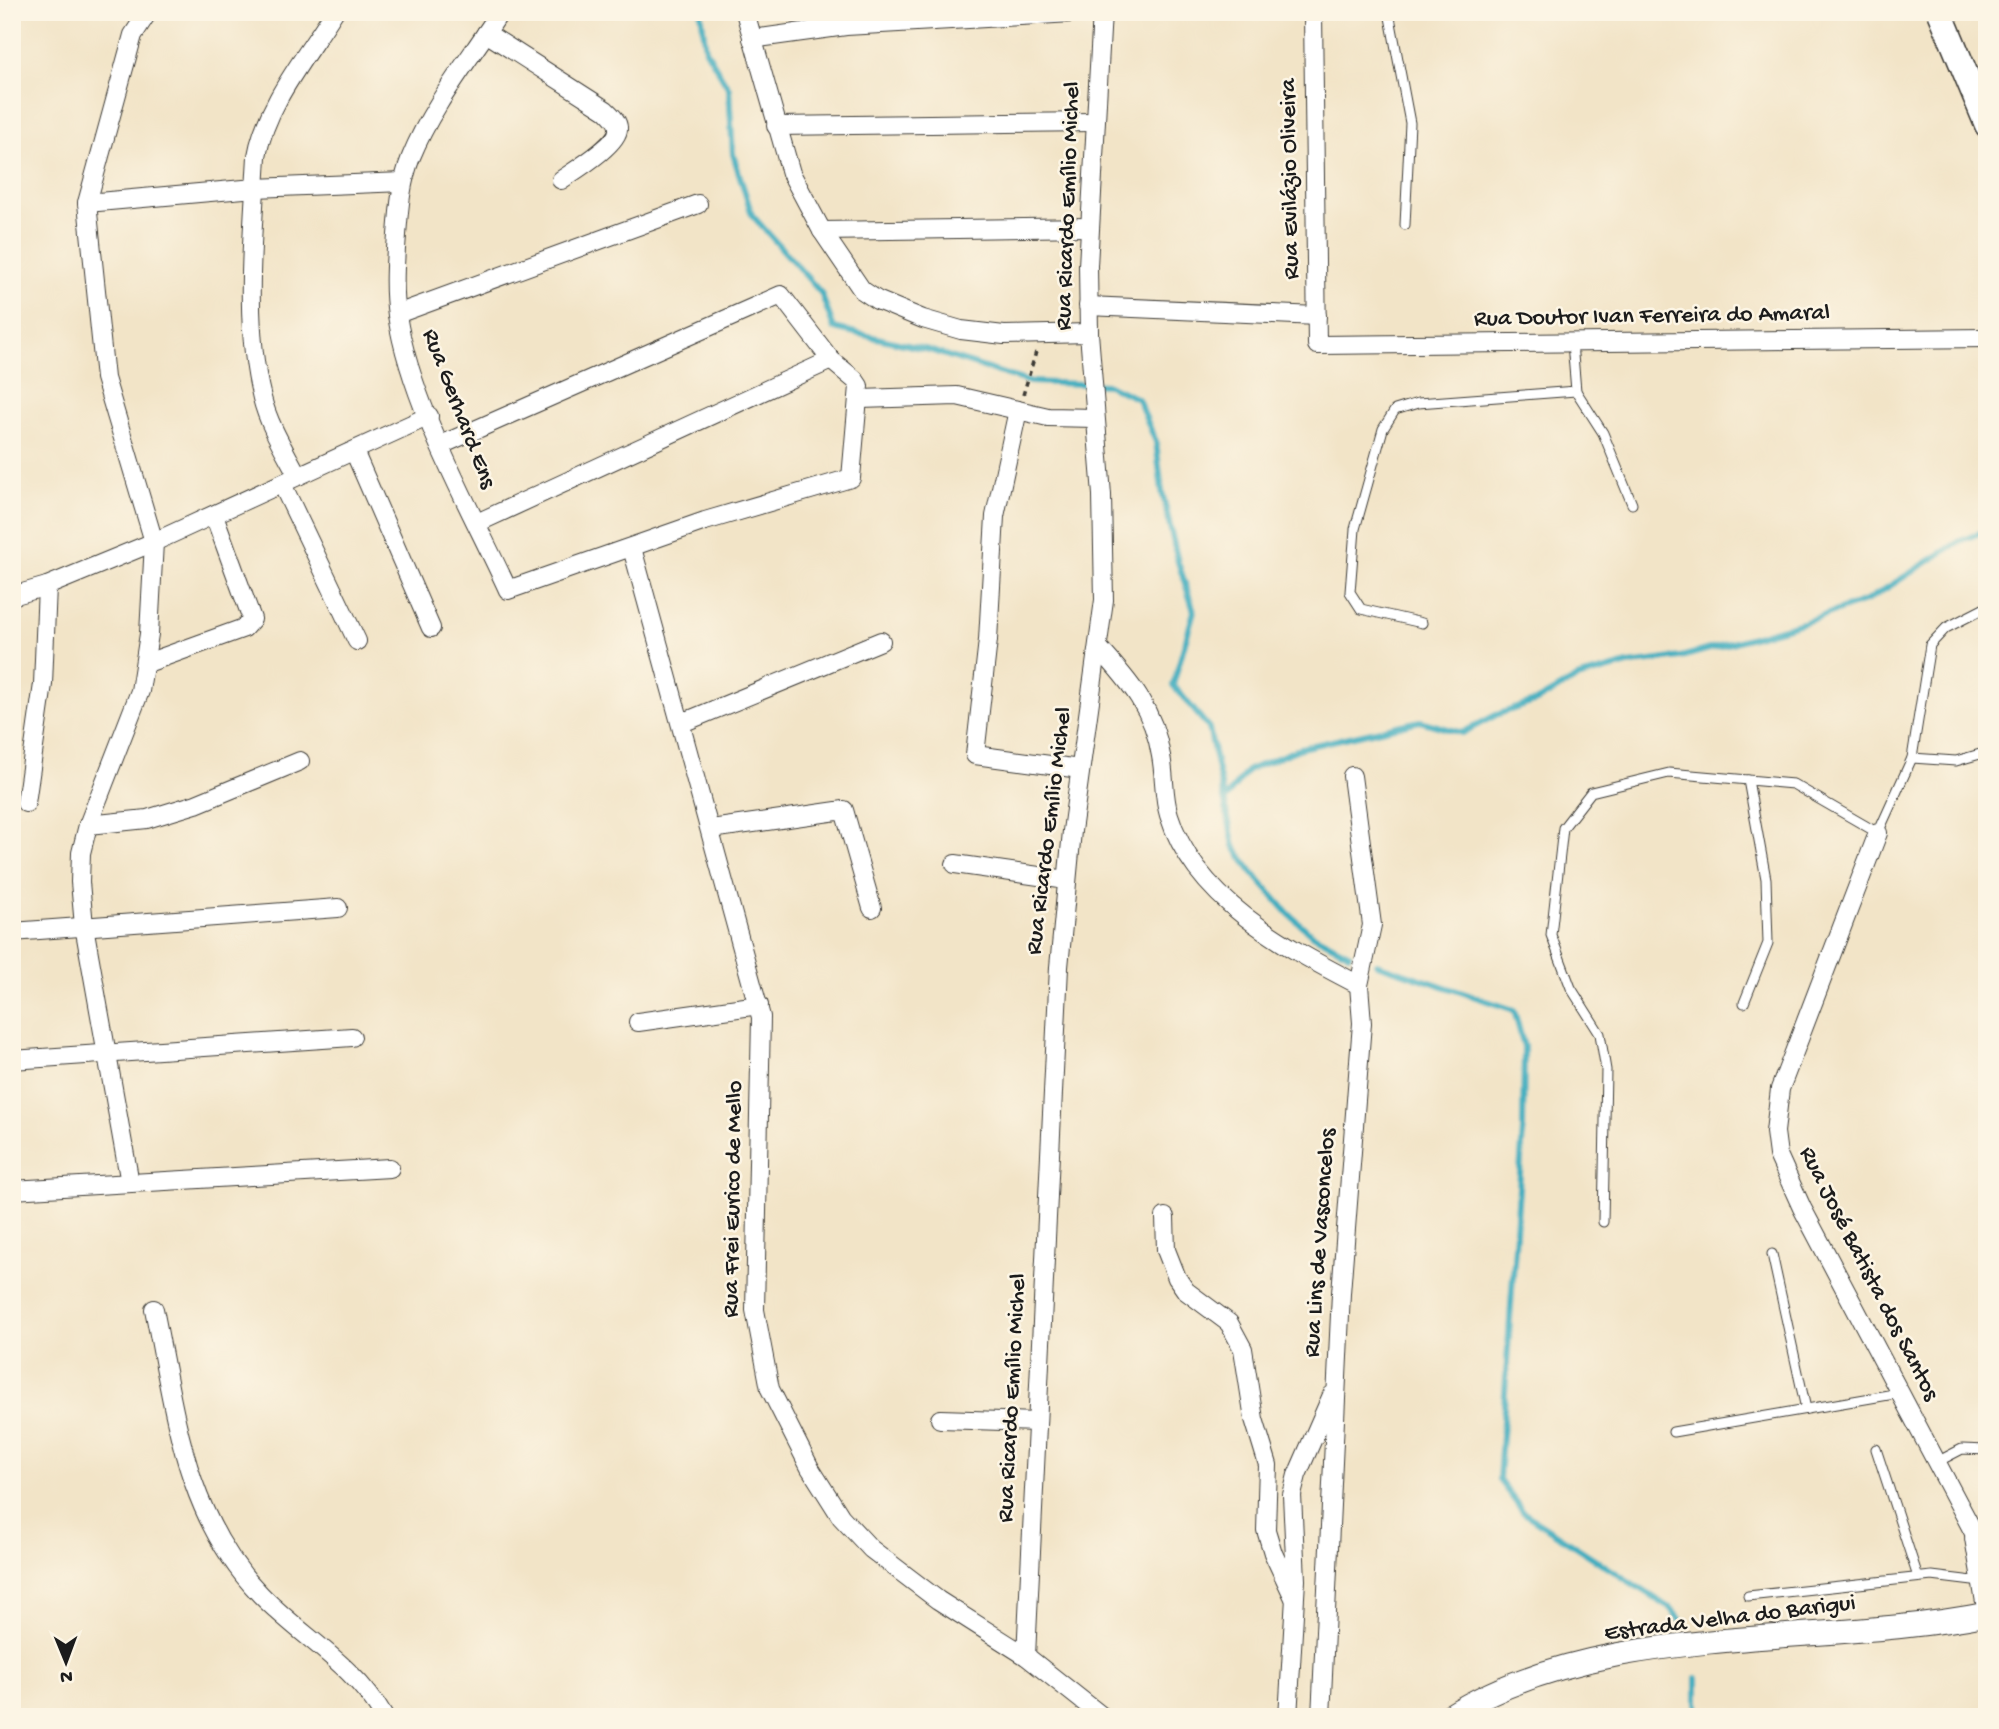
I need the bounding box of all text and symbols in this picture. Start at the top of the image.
street label: Rua Evilázio Oliveira [1275,78,1307,280]
street label: Rua Ricardo Emílio Michel [1050,81,1088,331]
street label: Rua Doutor Ivan Ferreira do Amaral [1474,299,1830,335]
street label: Rua Gerhard Ens [414,325,502,494]
street label: Rua Ricardo Emílio Michel [1020,706,1080,956]
street label: Rua Frei Eurico de Mello [717,1080,751,1318]
street label: Rua Lins de Vasconcelos [1299,1126,1344,1359]
street label: Rua José Batista dos Santos [1791,1142,1945,1407]
street label: Rua Ricardo Emílio Michel [992,1273,1034,1523]
street label: Estrada Velha do Barigui [1603,1589,1857,1649]
north arrow [32,1628,102,1698]
text: N [60,1664,73,1687]

